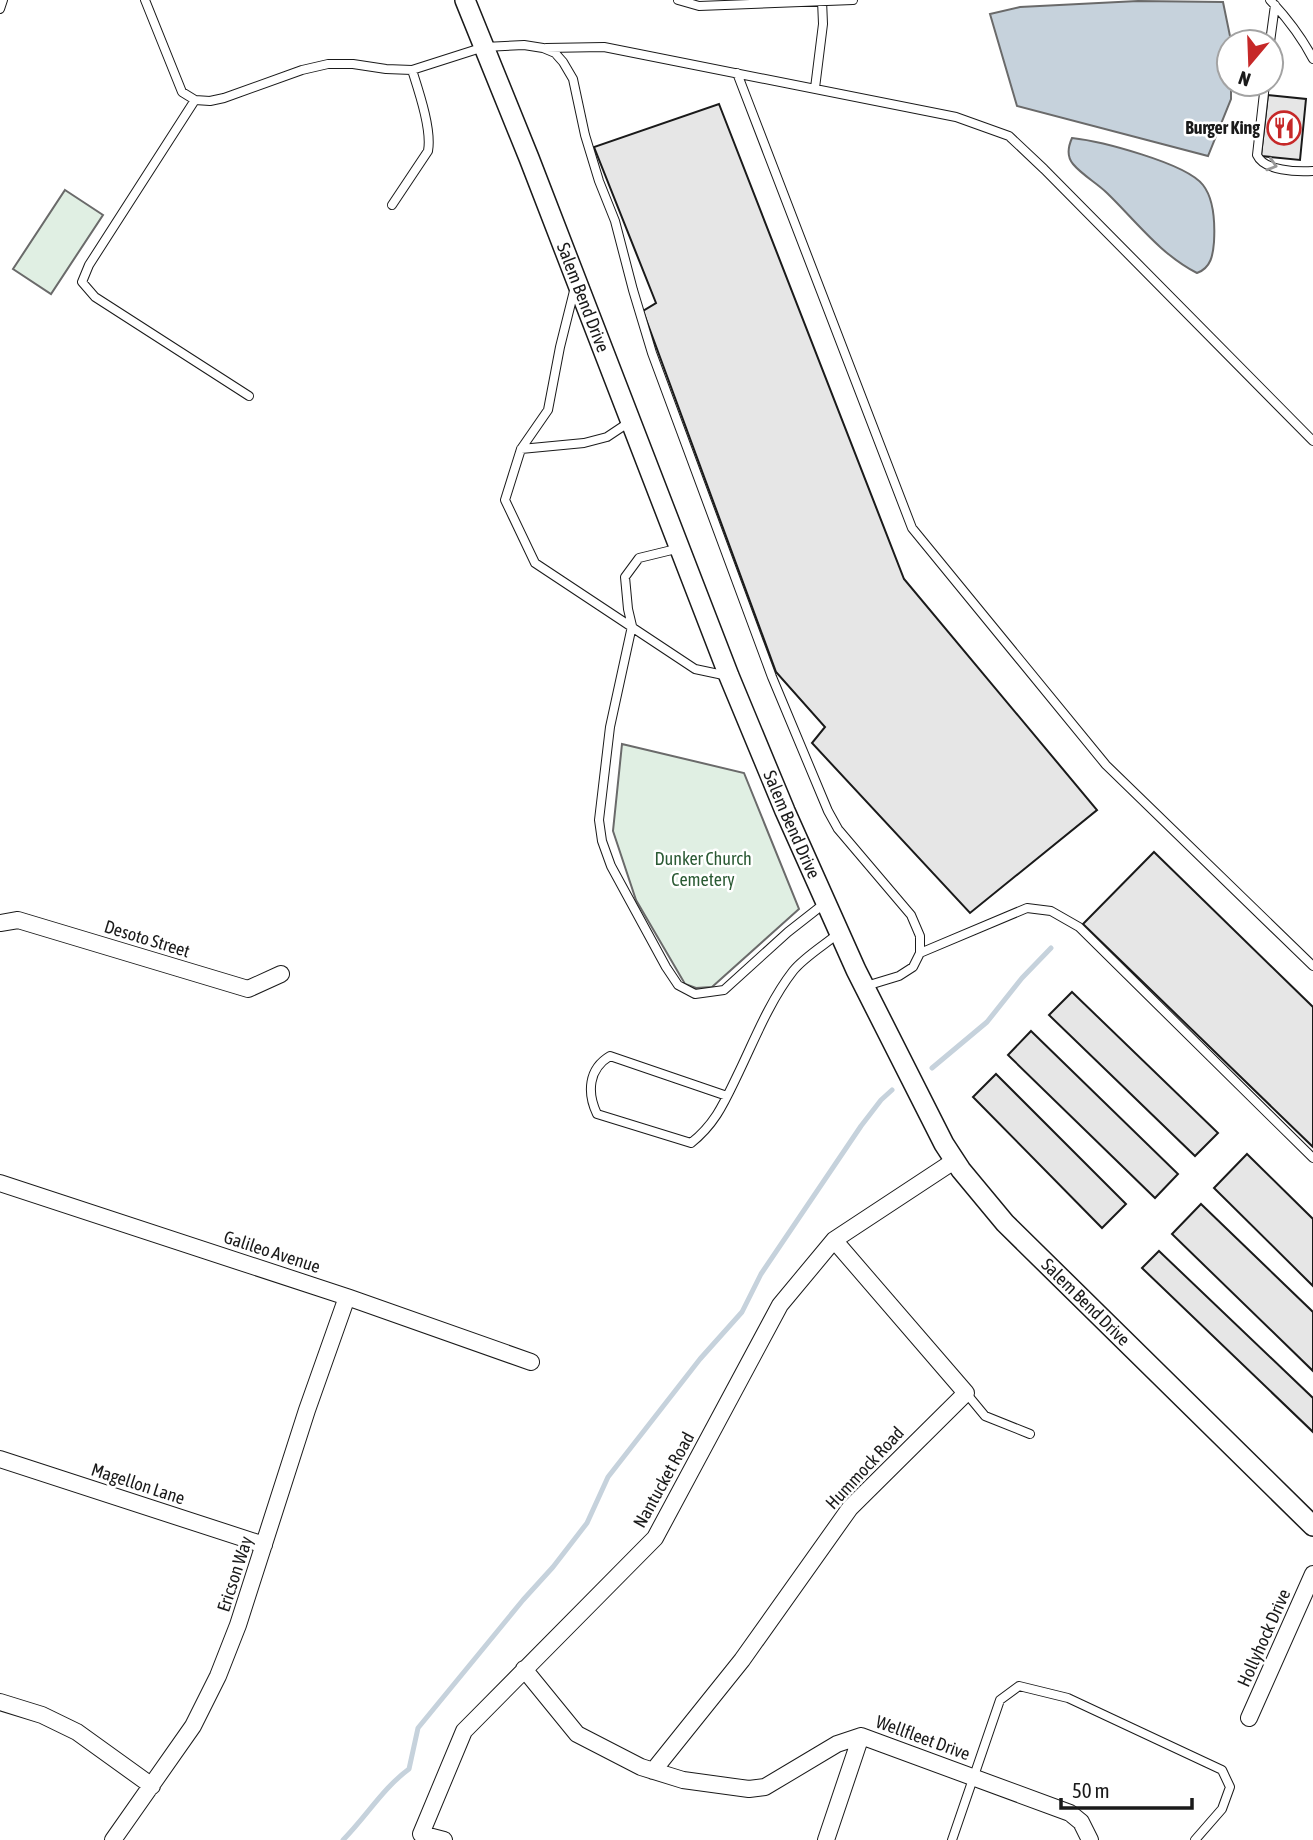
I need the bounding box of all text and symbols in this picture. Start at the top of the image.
north arrow [1215,28,1285,98]
text: N [1236,67,1253,91]
restaurant icon: Burger King [1265,109,1303,147]
place label: Burger King [1185,117,1260,138]
one-way arrow [1265,157,1277,172]
street label: Salem Bend Drive [553,240,614,355]
street label: Salem Bend Drive [759,767,825,882]
park label: Dunker Church Cemetery [654,848,752,890]
street label: Desoto Street [102,916,193,962]
street label: Galileo Avenue [221,1226,323,1277]
street label: Salem Bend Drive [1037,1254,1135,1350]
street label: Hummock Road [821,1422,908,1513]
street label: Nantucket Road [629,1428,698,1531]
street label: Magellon Lane [89,1459,188,1509]
street label: Ericson Way [212,1533,257,1614]
street label: Hollyhock Drive [1233,1586,1294,1690]
street label: Wellfleet Drive [873,1711,973,1764]
scale bar [1061,1766,1192,1810]
text: 50 m [1072,1778,1110,1802]

